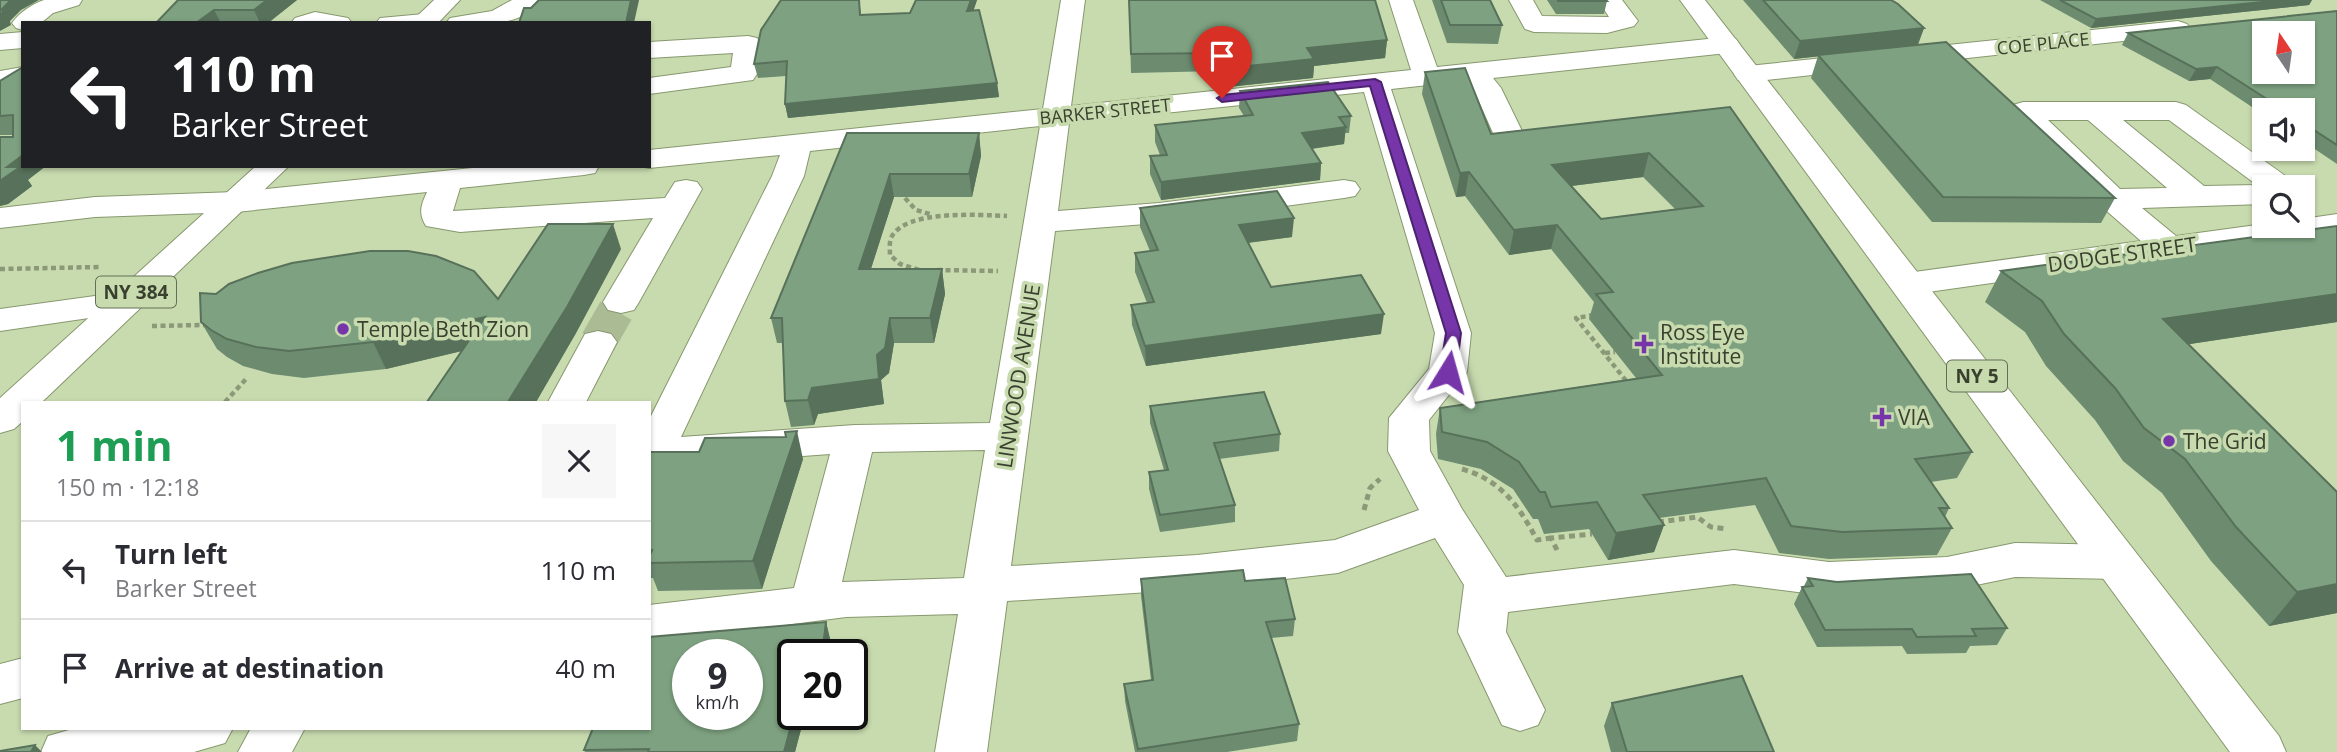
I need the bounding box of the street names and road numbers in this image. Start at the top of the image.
street label: COE PLACE [1996,26,2090,60]
street label: BARKER STREET [1038,92,1172,130]
street label: DODGE STREET [2046,230,2199,278]
road number: NY 384 [96,276,176,308]
street label: LINWOOD AVENUE [990,282,1046,470]
road number: NY 5 [1947,360,2007,392]

